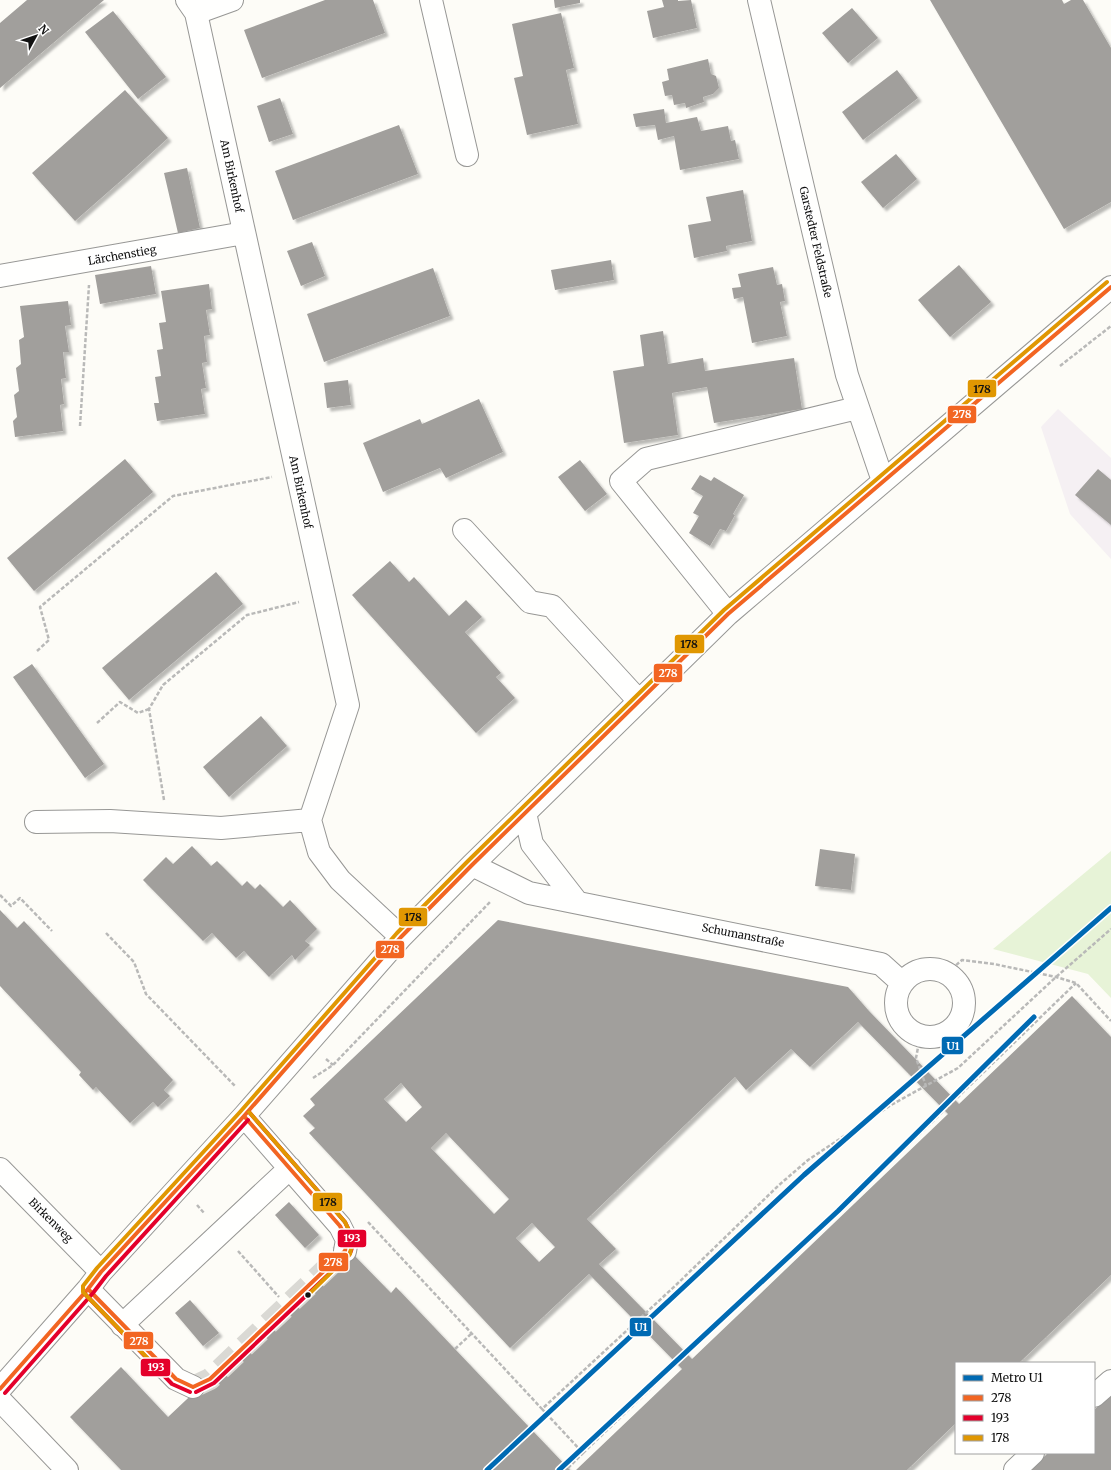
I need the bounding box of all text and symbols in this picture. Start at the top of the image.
north arrow [16,16,56,56]
text: N [36,22,52,38]
street label: Am Birkenhof [217,137,247,215]
street label: Garstedter Feldstraße [796,185,836,299]
street label: Lärchenstieg [87,242,158,268]
line badge: 178 [967,379,997,398]
text: 178 [973,382,991,396]
line badge: 278 [947,405,977,424]
text: 278 [952,407,972,421]
street label: Am Birkenhof [286,453,316,531]
line badge: 178 [674,634,705,654]
text: 178 [680,637,698,651]
line badge: 278 [653,663,683,683]
text: 278 [658,666,678,680]
line badge: 178 [398,907,428,927]
text: 178 [404,910,422,924]
street label: Schumanstraße [701,920,786,950]
line badge: 278 [375,940,405,959]
text: 278 [380,942,400,956]
line badge: U1 [941,1036,964,1055]
text: U1 [946,1039,960,1053]
line badge: 178 [312,1192,343,1212]
street label: Birkenweg [26,1195,76,1245]
text: 178 [319,1195,337,1209]
line badge: 193 [337,1229,367,1248]
text: 193 [343,1231,361,1245]
line badge: 278 [318,1252,349,1272]
text: 278 [323,1255,343,1269]
unlabelled marker [303,1290,313,1300]
line badge: U1 [629,1317,652,1337]
text: U1 [634,1320,648,1334]
line badge: 278 [123,1331,154,1350]
text: 278 [129,1334,149,1348]
line badge: 193 [140,1358,171,1377]
text: 193 [147,1360,165,1374]
legend [955,1362,1095,1454]
text: Metro U1 [991,1370,1043,1385]
text: 278 [991,1390,1011,1405]
text: 193 [991,1410,1010,1425]
text: 178 [991,1430,1009,1445]

